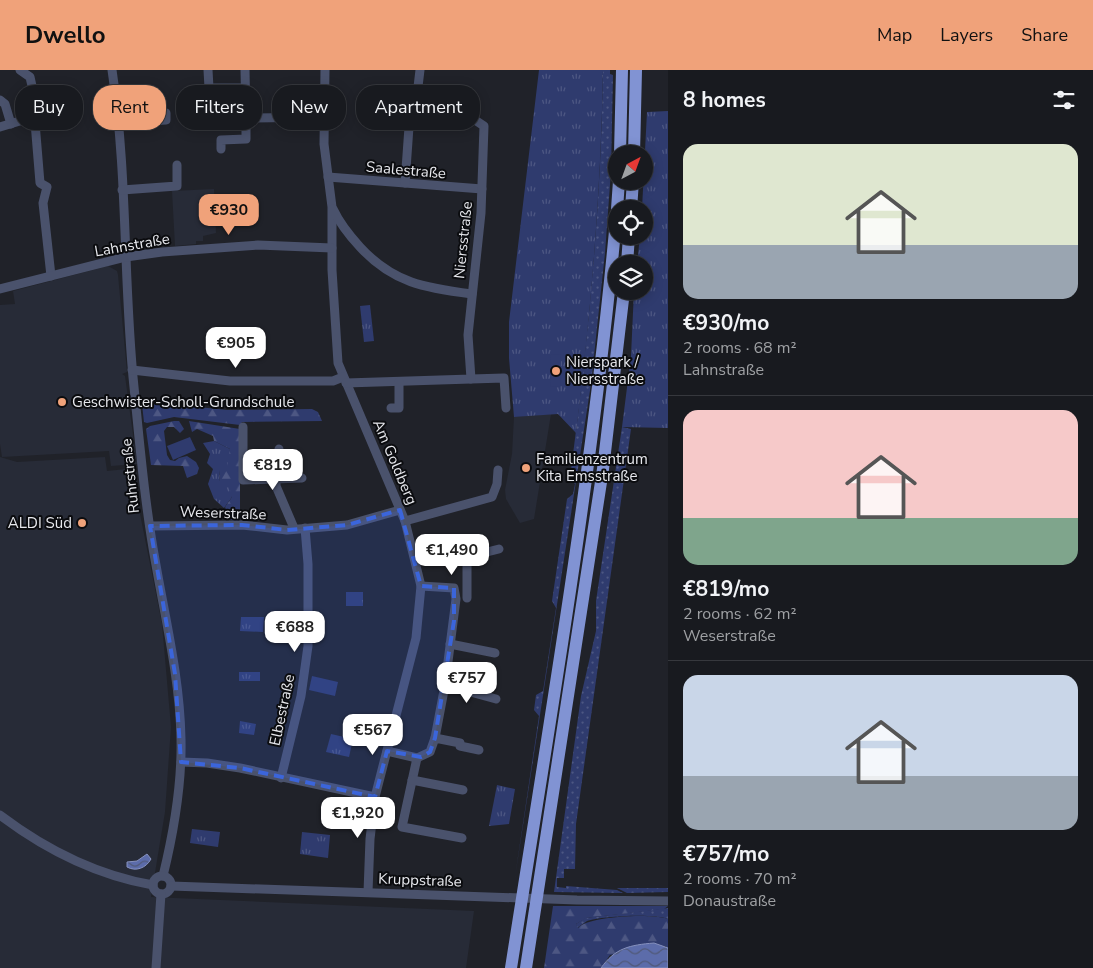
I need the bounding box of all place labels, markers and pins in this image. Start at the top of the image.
pin: €930 [199,194,259,236]
pin: €905 [206,326,266,369]
place label: Nierspark / Niersstraße [566,352,644,389]
marker: Nierspark / Niersstraße [550,365,562,377]
place label: Geschwister-Scholl-Grundschule [72,392,295,412]
marker: Geschwister-Scholl-Grundschule [56,396,68,408]
pin: €819 [243,448,303,491]
place label: Familienzentrum Kita Emsstraße [536,449,648,486]
marker: Familienzentrum Kita Emsstraße [520,462,532,474]
place label: ALDI Süd [8,513,72,533]
marker: ALDI Süd [76,517,88,529]
pin: €1,490 [411,534,493,576]
pin: €688 [265,610,325,653]
pin: €757 [437,662,497,704]
pin: €567 [343,714,403,756]
pin: €1,920 [317,796,399,839]

